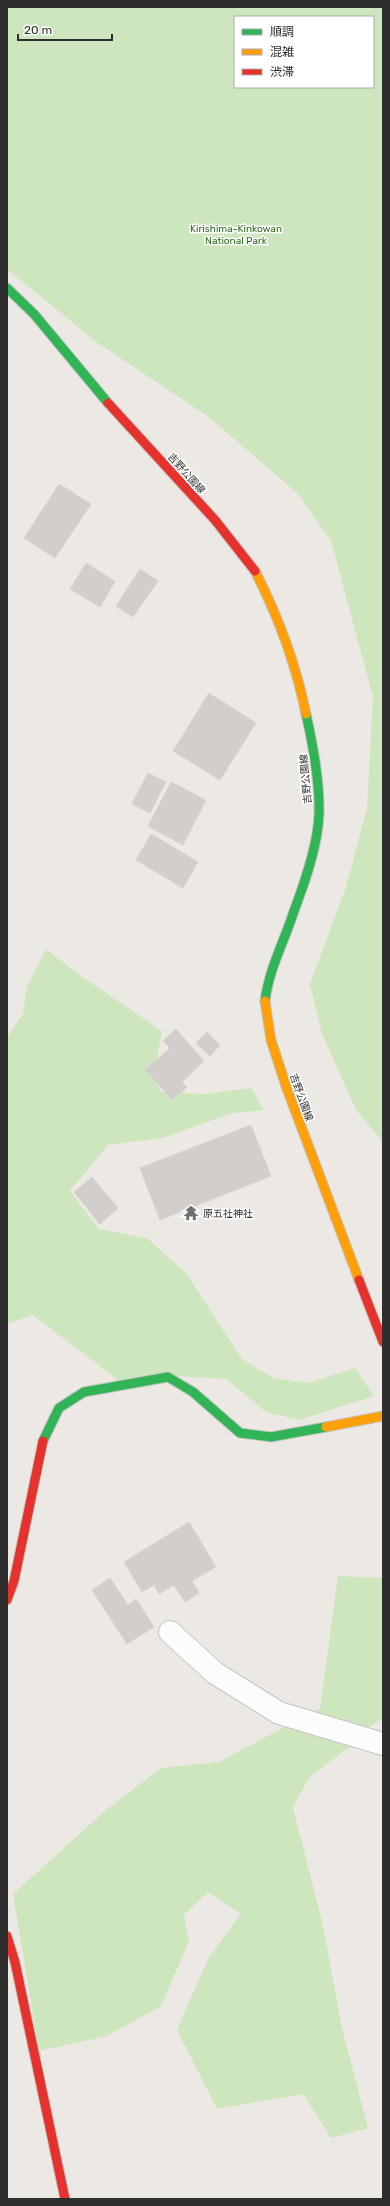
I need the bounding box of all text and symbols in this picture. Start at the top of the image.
scale bar [18,16,112,42]
legend [234,16,374,88]
text: 20 m [24,23,52,37]
text: 順調 [270,25,294,39]
text: 混雑 [270,45,294,59]
text: 渋滞 [270,65,294,79]
park label: Kirishima-Kinkowan National Park [190,223,282,247]
street label: 吉野公園線 [165,451,207,496]
street label: 吉野公園線 [298,753,314,804]
street label: 吉野公園線 [287,1072,315,1123]
temple icon: 原五社神社 [182,1204,200,1222]
place label: 原五社神社 [203,1208,253,1220]

